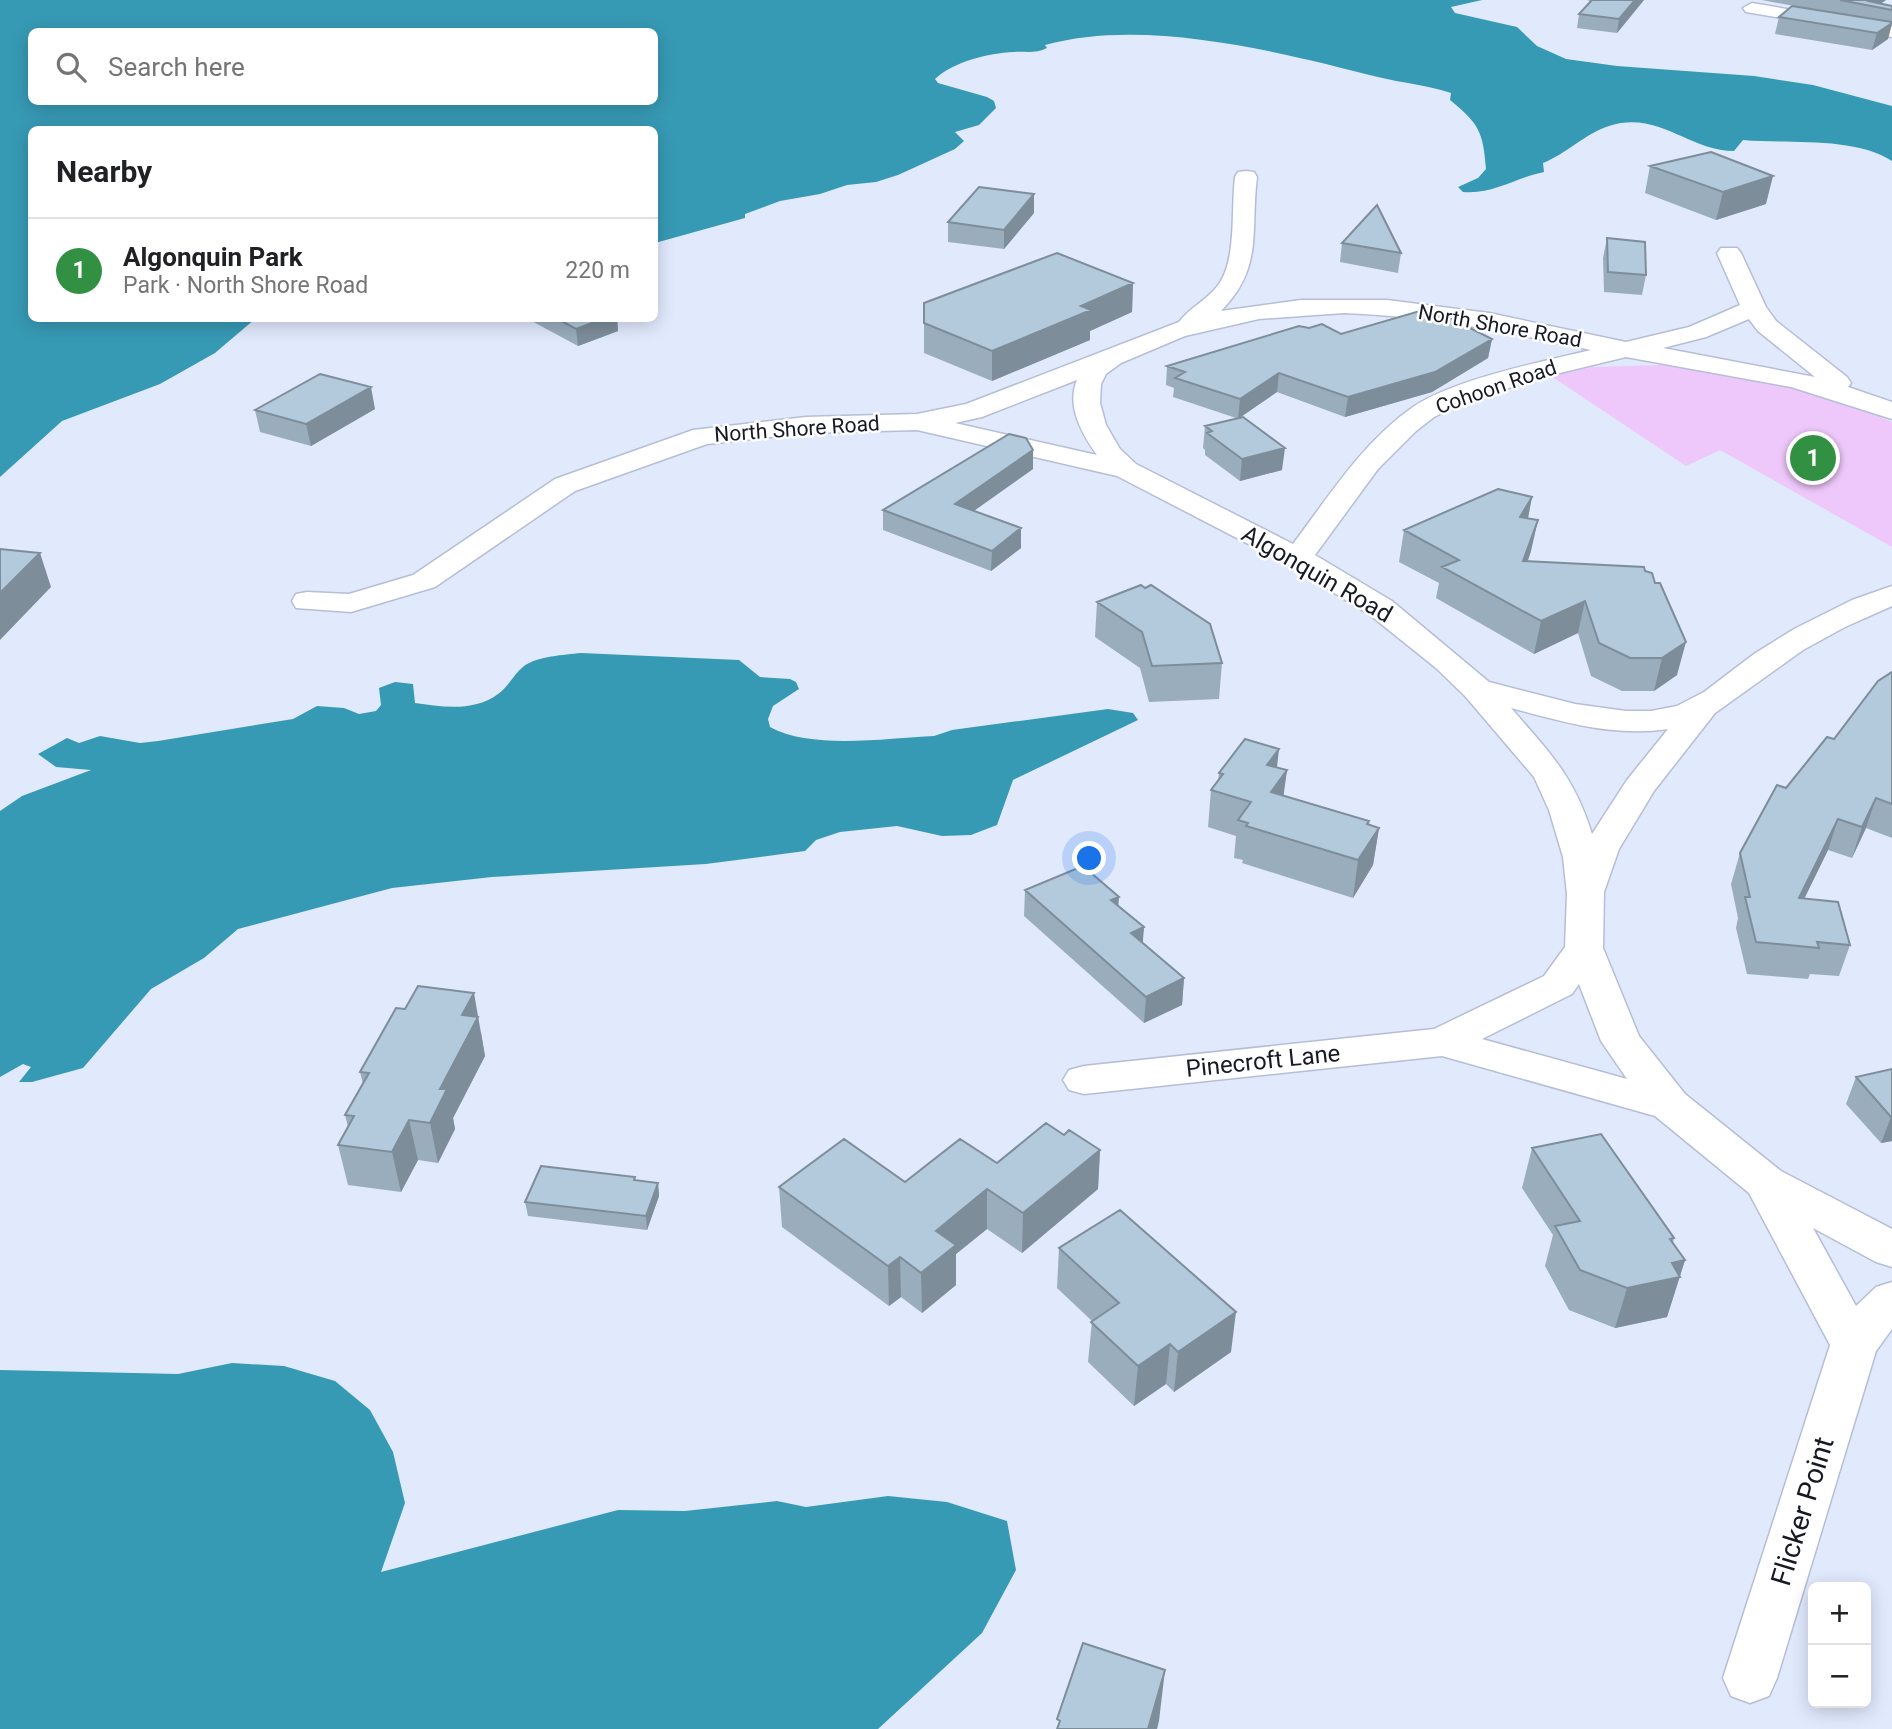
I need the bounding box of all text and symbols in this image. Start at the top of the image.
search box [28,28,658,105]
icon: search [52,48,90,86]
text: Search here [108,52,245,82]
text: Nearby [56,154,152,189]
text: Algonquin Park [123,242,303,272]
text: 1 [72,257,86,284]
text: 220 m [565,257,630,284]
text: Park · North Shore Road [123,272,368,299]
street label: North Shore Road [1416,300,1584,352]
street label: Cohoon Road [1432,355,1560,419]
street label: North Shore Road [714,411,880,447]
pin: 1 [1790,432,1836,484]
street label: Algonquin Road [1237,520,1397,628]
your location [1072,841,1106,875]
street label: Pinecroft Lane [1184,1039,1342,1083]
street label: Flicker Point [1764,1433,1841,1590]
map controls [1808,1582,1871,1708]
button: + [1808,1582,1871,1645]
button: − [1808,1645,1871,1708]

